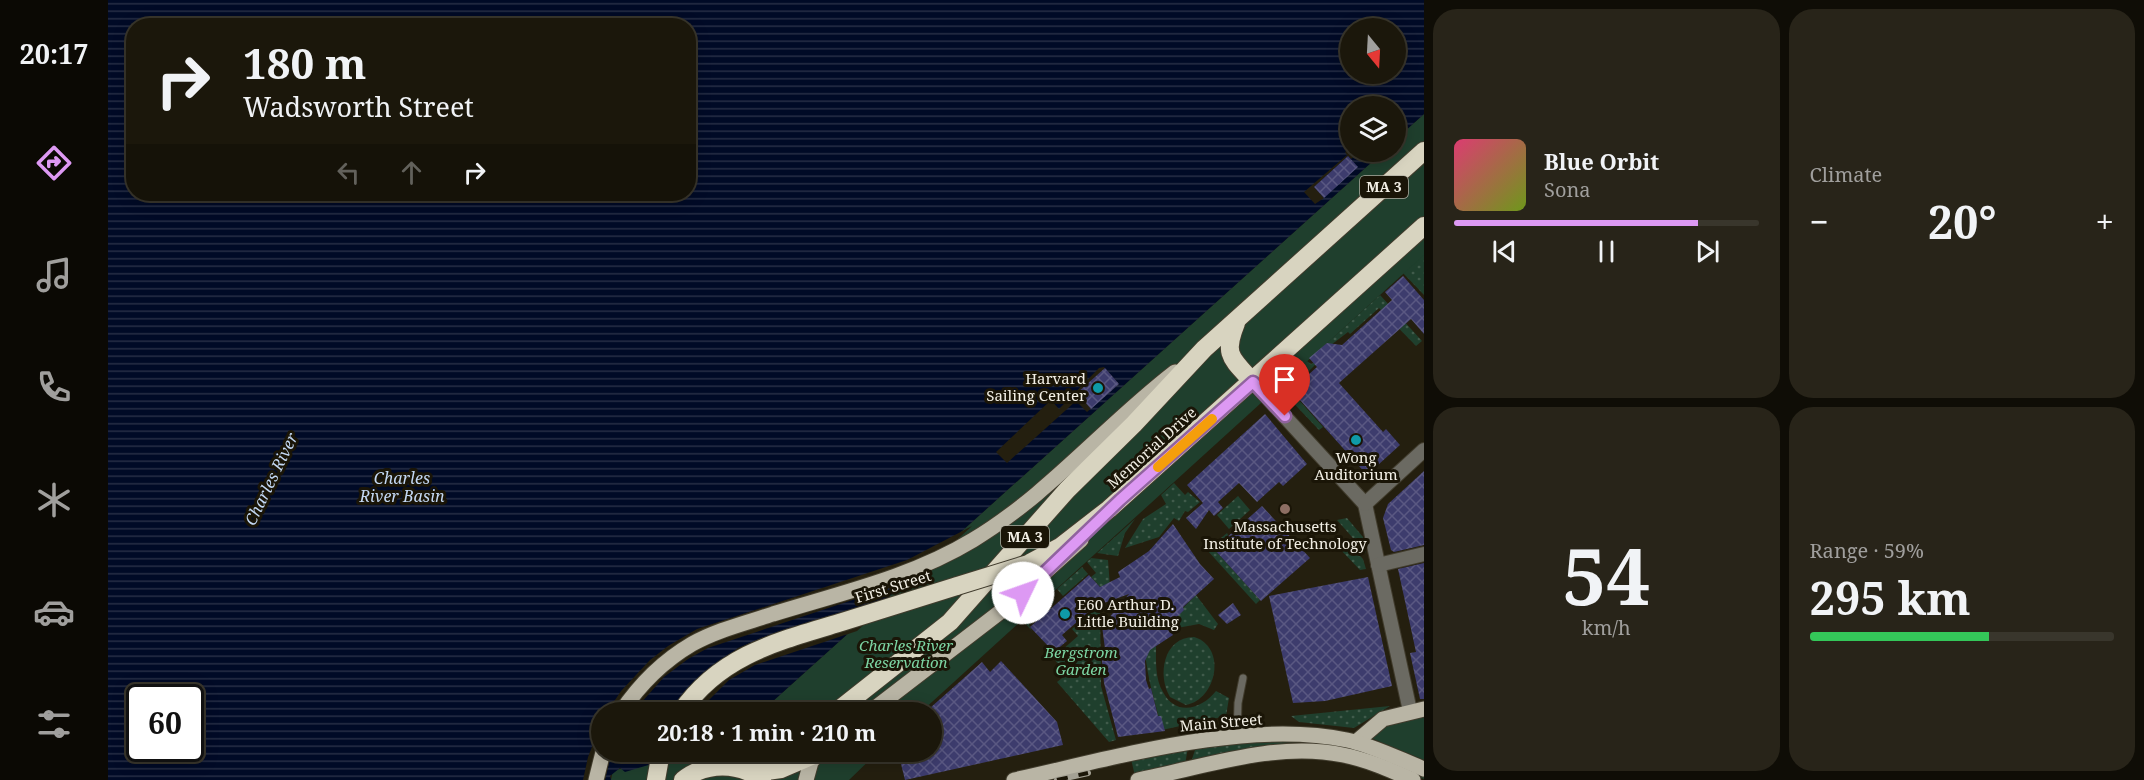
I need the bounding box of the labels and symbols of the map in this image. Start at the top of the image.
north arrow [1340,18,1406,84]
road number: MA 3 [1360,176,1408,198]
pin [1259,354,1310,416]
place label: Harvard Sailing Center [986,368,1086,405]
marker: Harvard Sailing Center [1091,381,1105,395]
street label: Memorial Drive [1103,402,1200,493]
water label: Charles River [239,429,303,529]
marker: Wong Auditorium [1349,433,1363,447]
place label: Wong Auditorium [1314,447,1398,484]
water label: Charles River Basin [358,467,445,507]
marker: Massachusetts Institute of Technology [1278,502,1292,516]
place label: Massachusetts Institute of Technology [1203,516,1367,553]
road number: MA 3 [1001,526,1049,548]
position arrow [991,561,1055,625]
street label: First Street [852,565,933,607]
place label: E60 Arthur D. Little Building [1077,594,1179,631]
marker: E60 Arthur D. Little Building [1058,607,1072,621]
park label: Charles River Reservation [859,635,954,672]
park label: Bergstrom Garden [1043,642,1118,679]
speed limit sign: 60 [126,684,204,762]
street label: Main Street [1179,708,1263,736]

